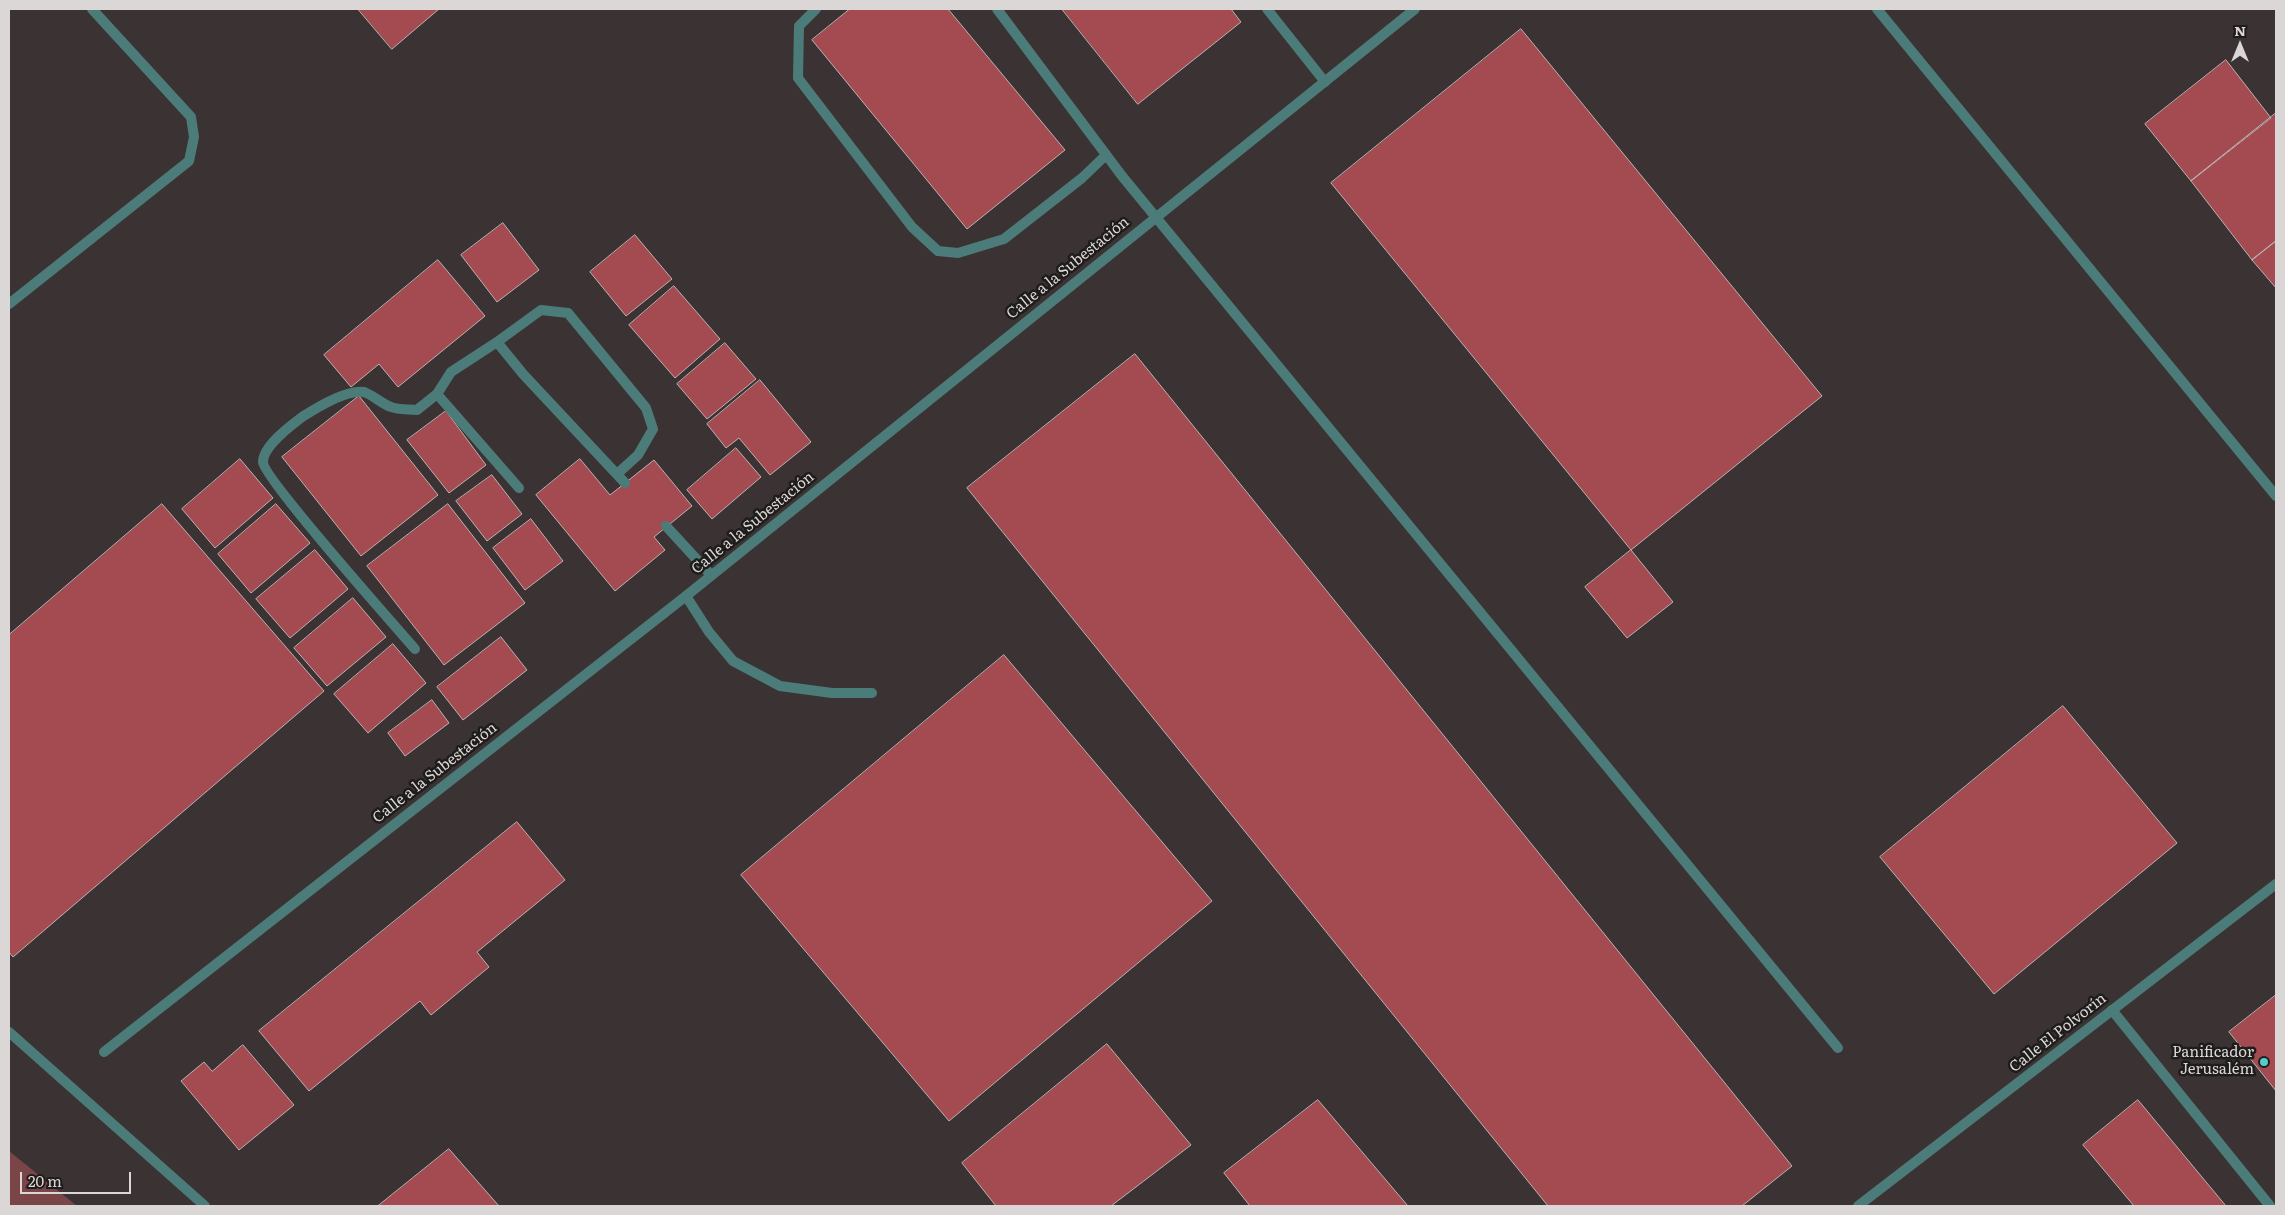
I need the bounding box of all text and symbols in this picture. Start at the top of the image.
north arrow [2215,20,2265,70]
text: N [2234,20,2246,40]
street label: Calle a la Subestación [1003,213,1133,323]
street label: Calle a la Subestación [688,468,818,578]
street label: Calle a la Subestación [369,719,501,827]
street label: Calle El Polvorín [2006,990,2110,1076]
place label: Panificador Jerusalém [2172,1044,2254,1079]
marker: Panificador Jerusalém [2258,1056,2270,1068]
scale bar [22,1162,134,1194]
text: 20 m [28,1169,62,1192]

